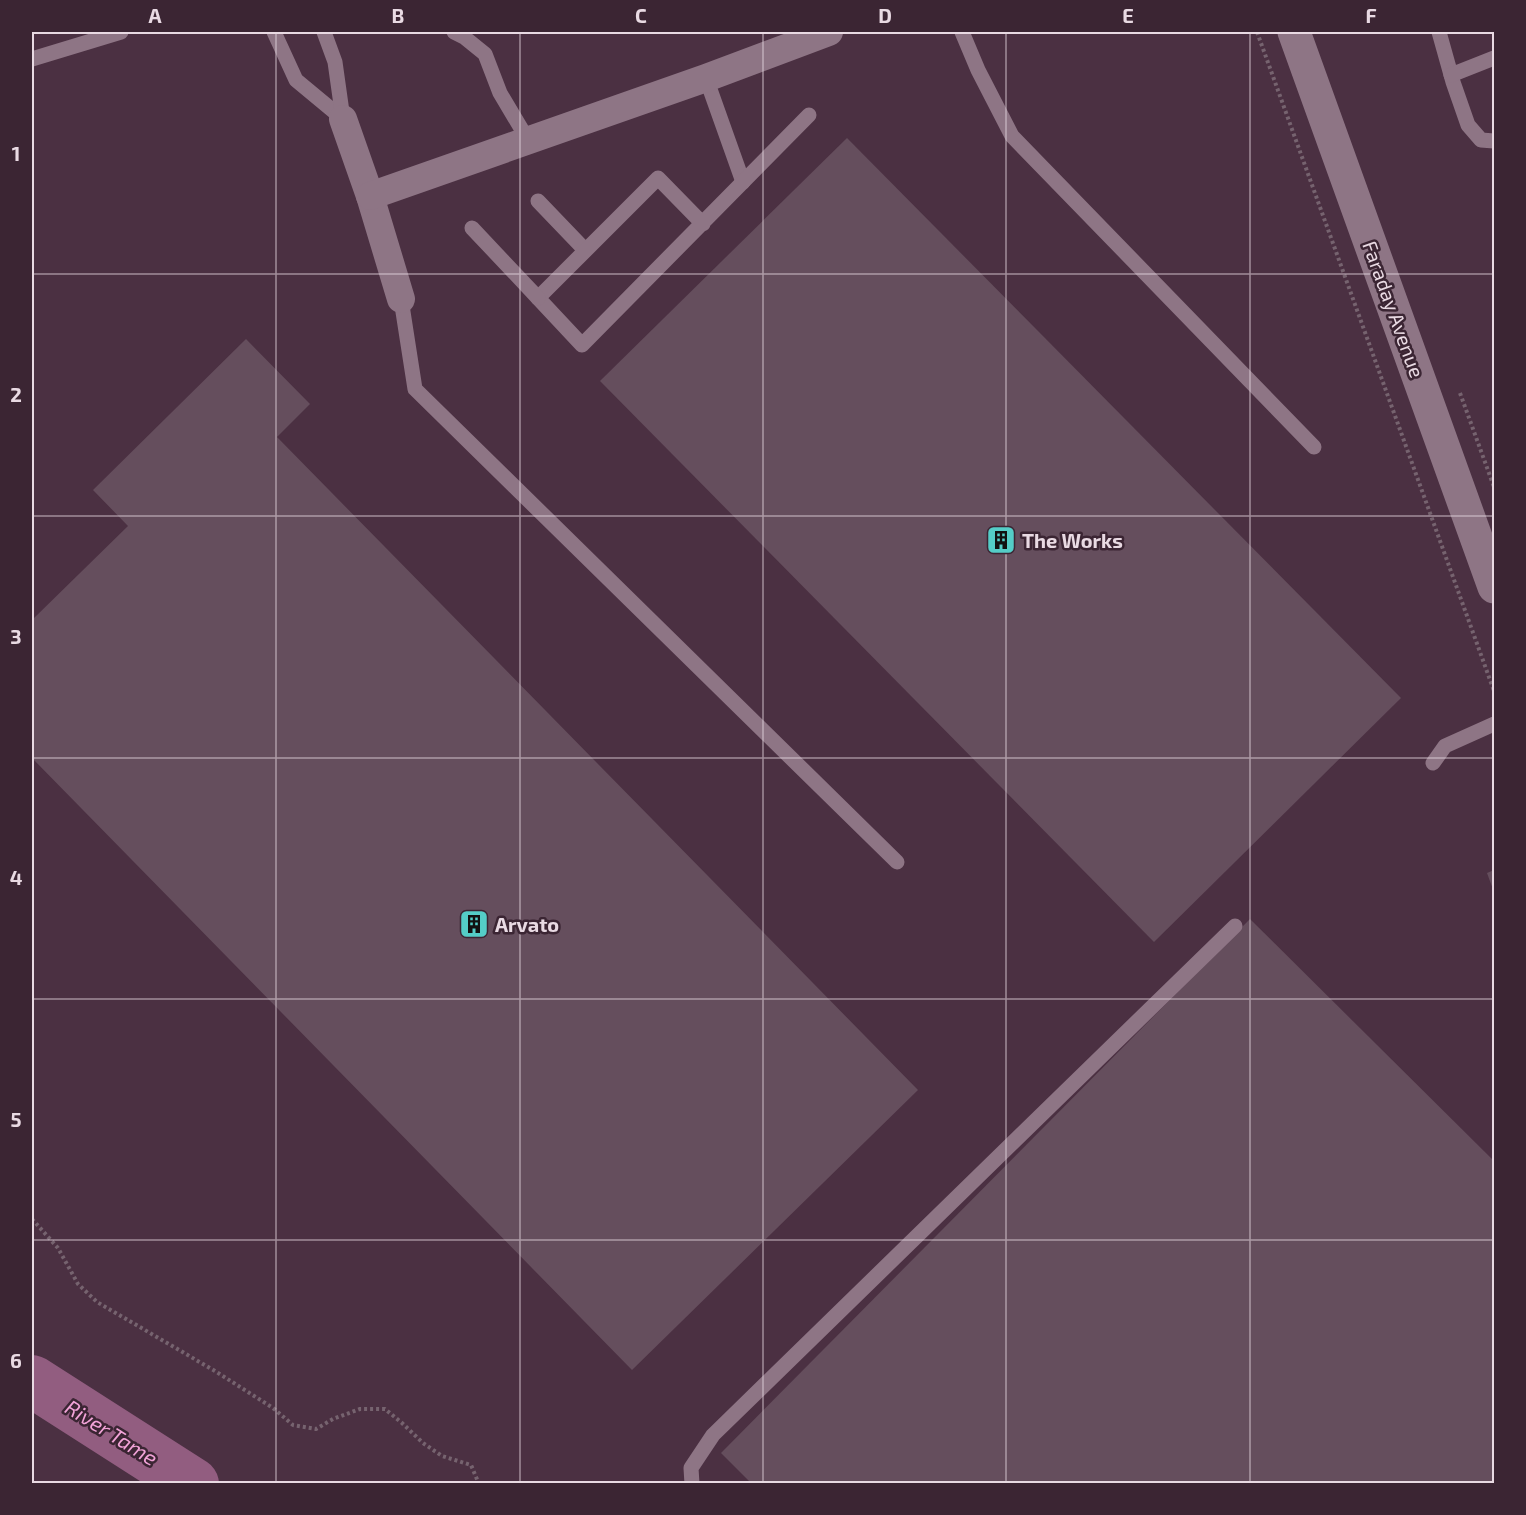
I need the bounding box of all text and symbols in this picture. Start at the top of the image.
text: A [148,3,162,27]
text: B [392,3,404,27]
text: C [635,3,647,27]
text: D [878,3,892,27]
text: E [1122,3,1134,27]
text: F [1365,3,1377,27]
text: 1 [12,141,20,165]
street label: Faraday Avenue [1358,237,1430,381]
text: 2 [10,382,22,406]
building icon: The Works [985,524,1017,556]
place label: The Works [1022,528,1123,552]
text: 3 [10,624,22,648]
text: 4 [10,865,23,889]
building icon: Arvato [458,908,490,940]
place label: Arvato [495,912,559,936]
text: 5 [10,1107,22,1131]
text: 6 [10,1348,22,1372]
water label: River Tame [61,1394,163,1470]

